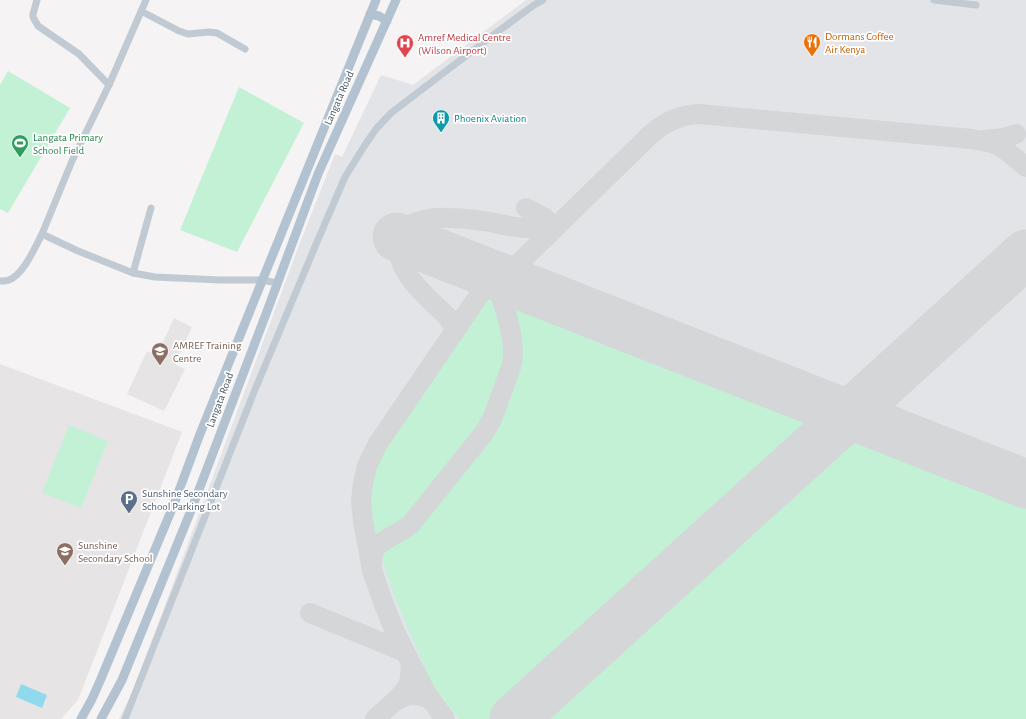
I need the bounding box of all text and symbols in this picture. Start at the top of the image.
place label: Dormans Coffee Air Kenya [825,31,894,55]
place label: Amref Medical Centre (Wilson Airport) [418,32,511,56]
restaurant icon: Dormans Coffee Air Kenya [802,32,822,57]
hospital icon: Amref Medical Centre (Wilson Airport) [395,33,415,58]
street label: Langata Road [322,69,356,127]
building icon: Phoenix Aviation [431,108,451,133]
place label: Phoenix Aviation [454,113,527,124]
place label: Langata Primary School Field [33,132,103,156]
sports icon: Langata Primary School Field [10,133,30,158]
place label: AMREF Training Centre [173,340,242,364]
school or university icon: AMREF Training Centre [150,341,170,366]
street label: Langata Road [205,371,236,429]
place label: Sunshine Secondary School Parking Lot [142,488,228,512]
parking icon: Sunshine Secondary School Parking Lot [119,489,139,514]
place label: Sunshine Secondary School [78,540,153,564]
school or university icon: Sunshine Secondary School [55,541,75,566]

